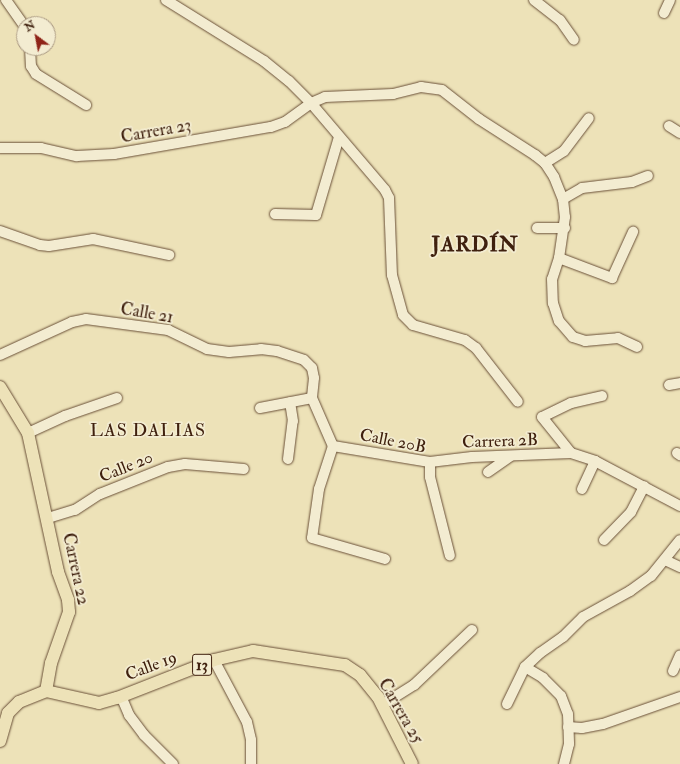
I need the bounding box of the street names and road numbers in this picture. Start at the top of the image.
street label: Carrera 23 [119,115,193,147]
street label: Calle 21 [119,298,175,328]
street label: Calle 20B [358,425,428,457]
street label: Carrera 2B [462,429,538,453]
street label: Calle 20 [96,447,156,487]
street label: Carrera 22 [58,531,94,607]
street label: Calle 19 [122,647,180,685]
road number: 13 [192,651,212,679]
street label: Carrera 25 [374,675,428,747]

